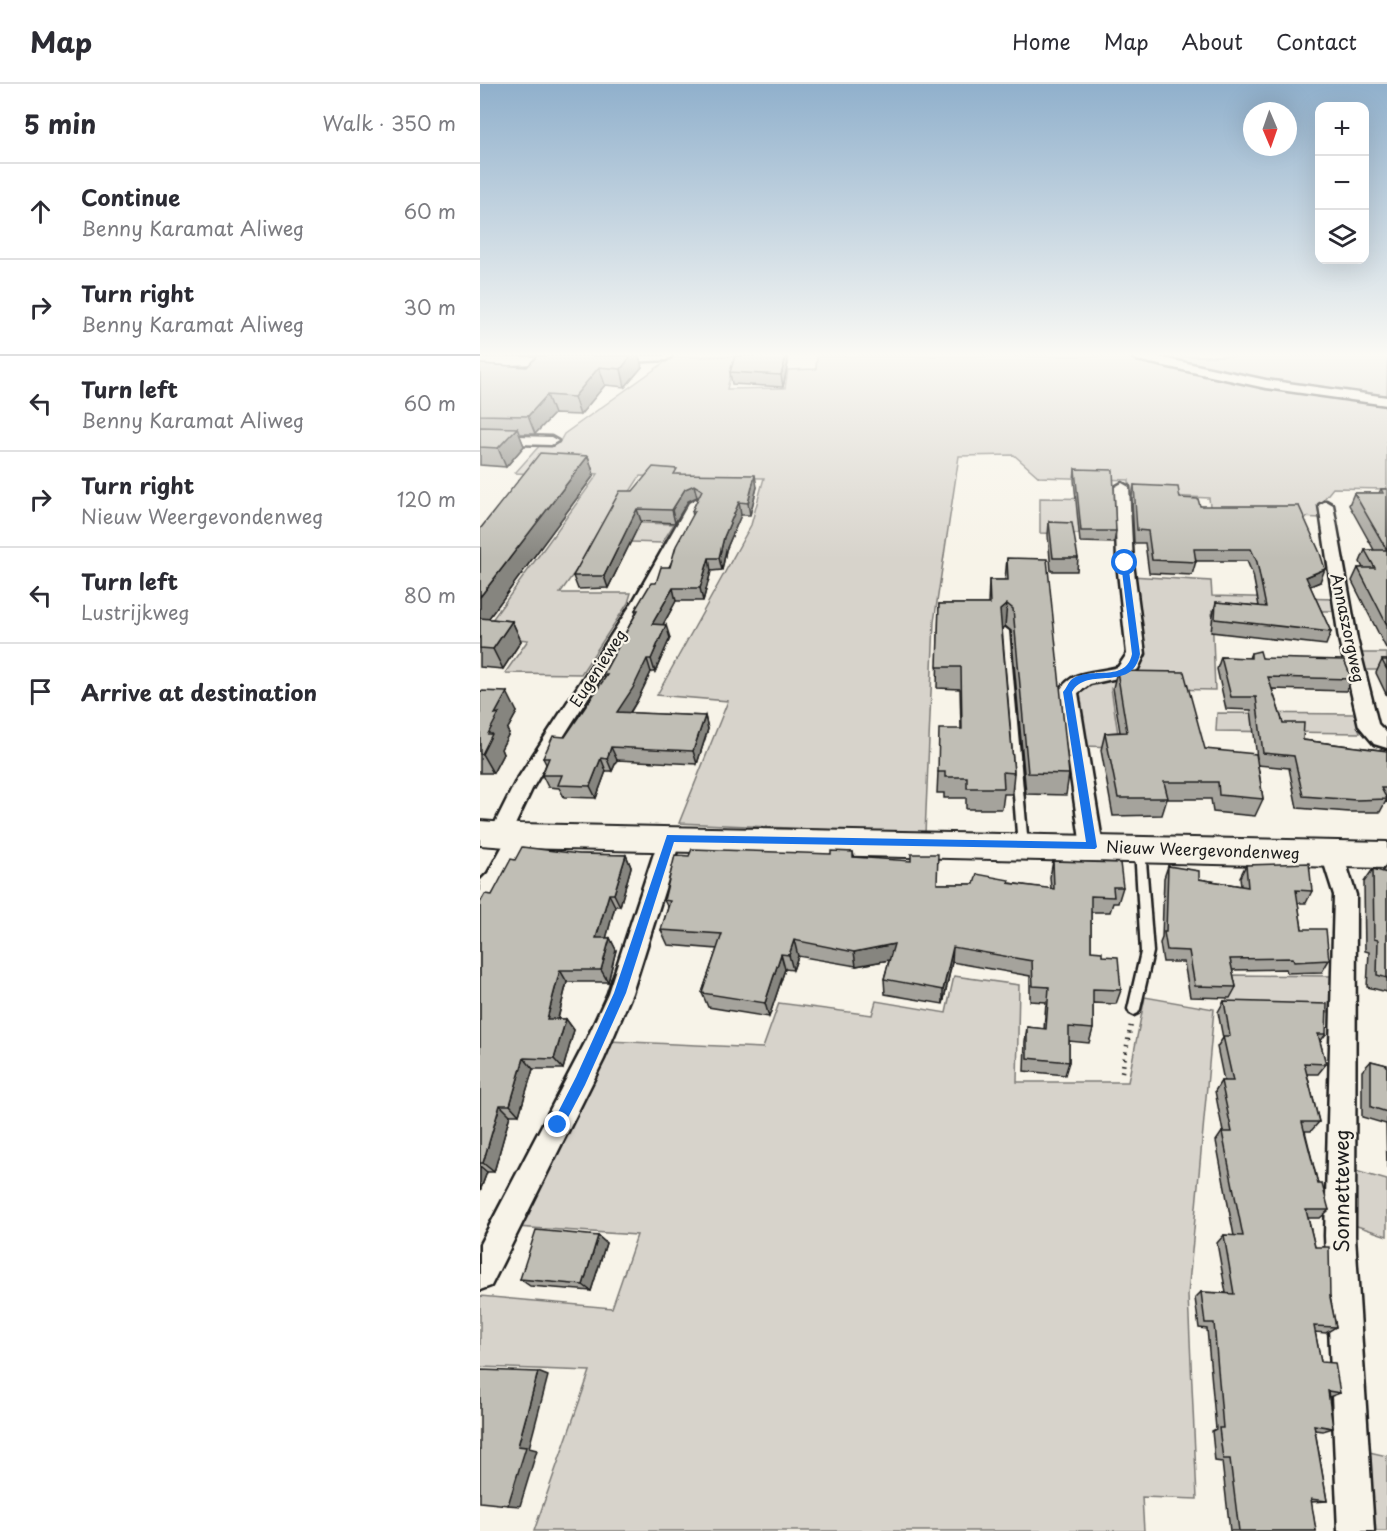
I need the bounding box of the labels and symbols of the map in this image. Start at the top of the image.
north arrow [1243,102,1297,156]
route start [1111,549,1137,575]
street label: Annaszorgweg [1326,571,1372,685]
street label: Eugenieweg [563,624,631,711]
street label: Nieuw Weergevondenweg [1106,834,1300,864]
route end [544,1111,570,1137]
street label: Sonnetteweg [1326,1129,1356,1253]

